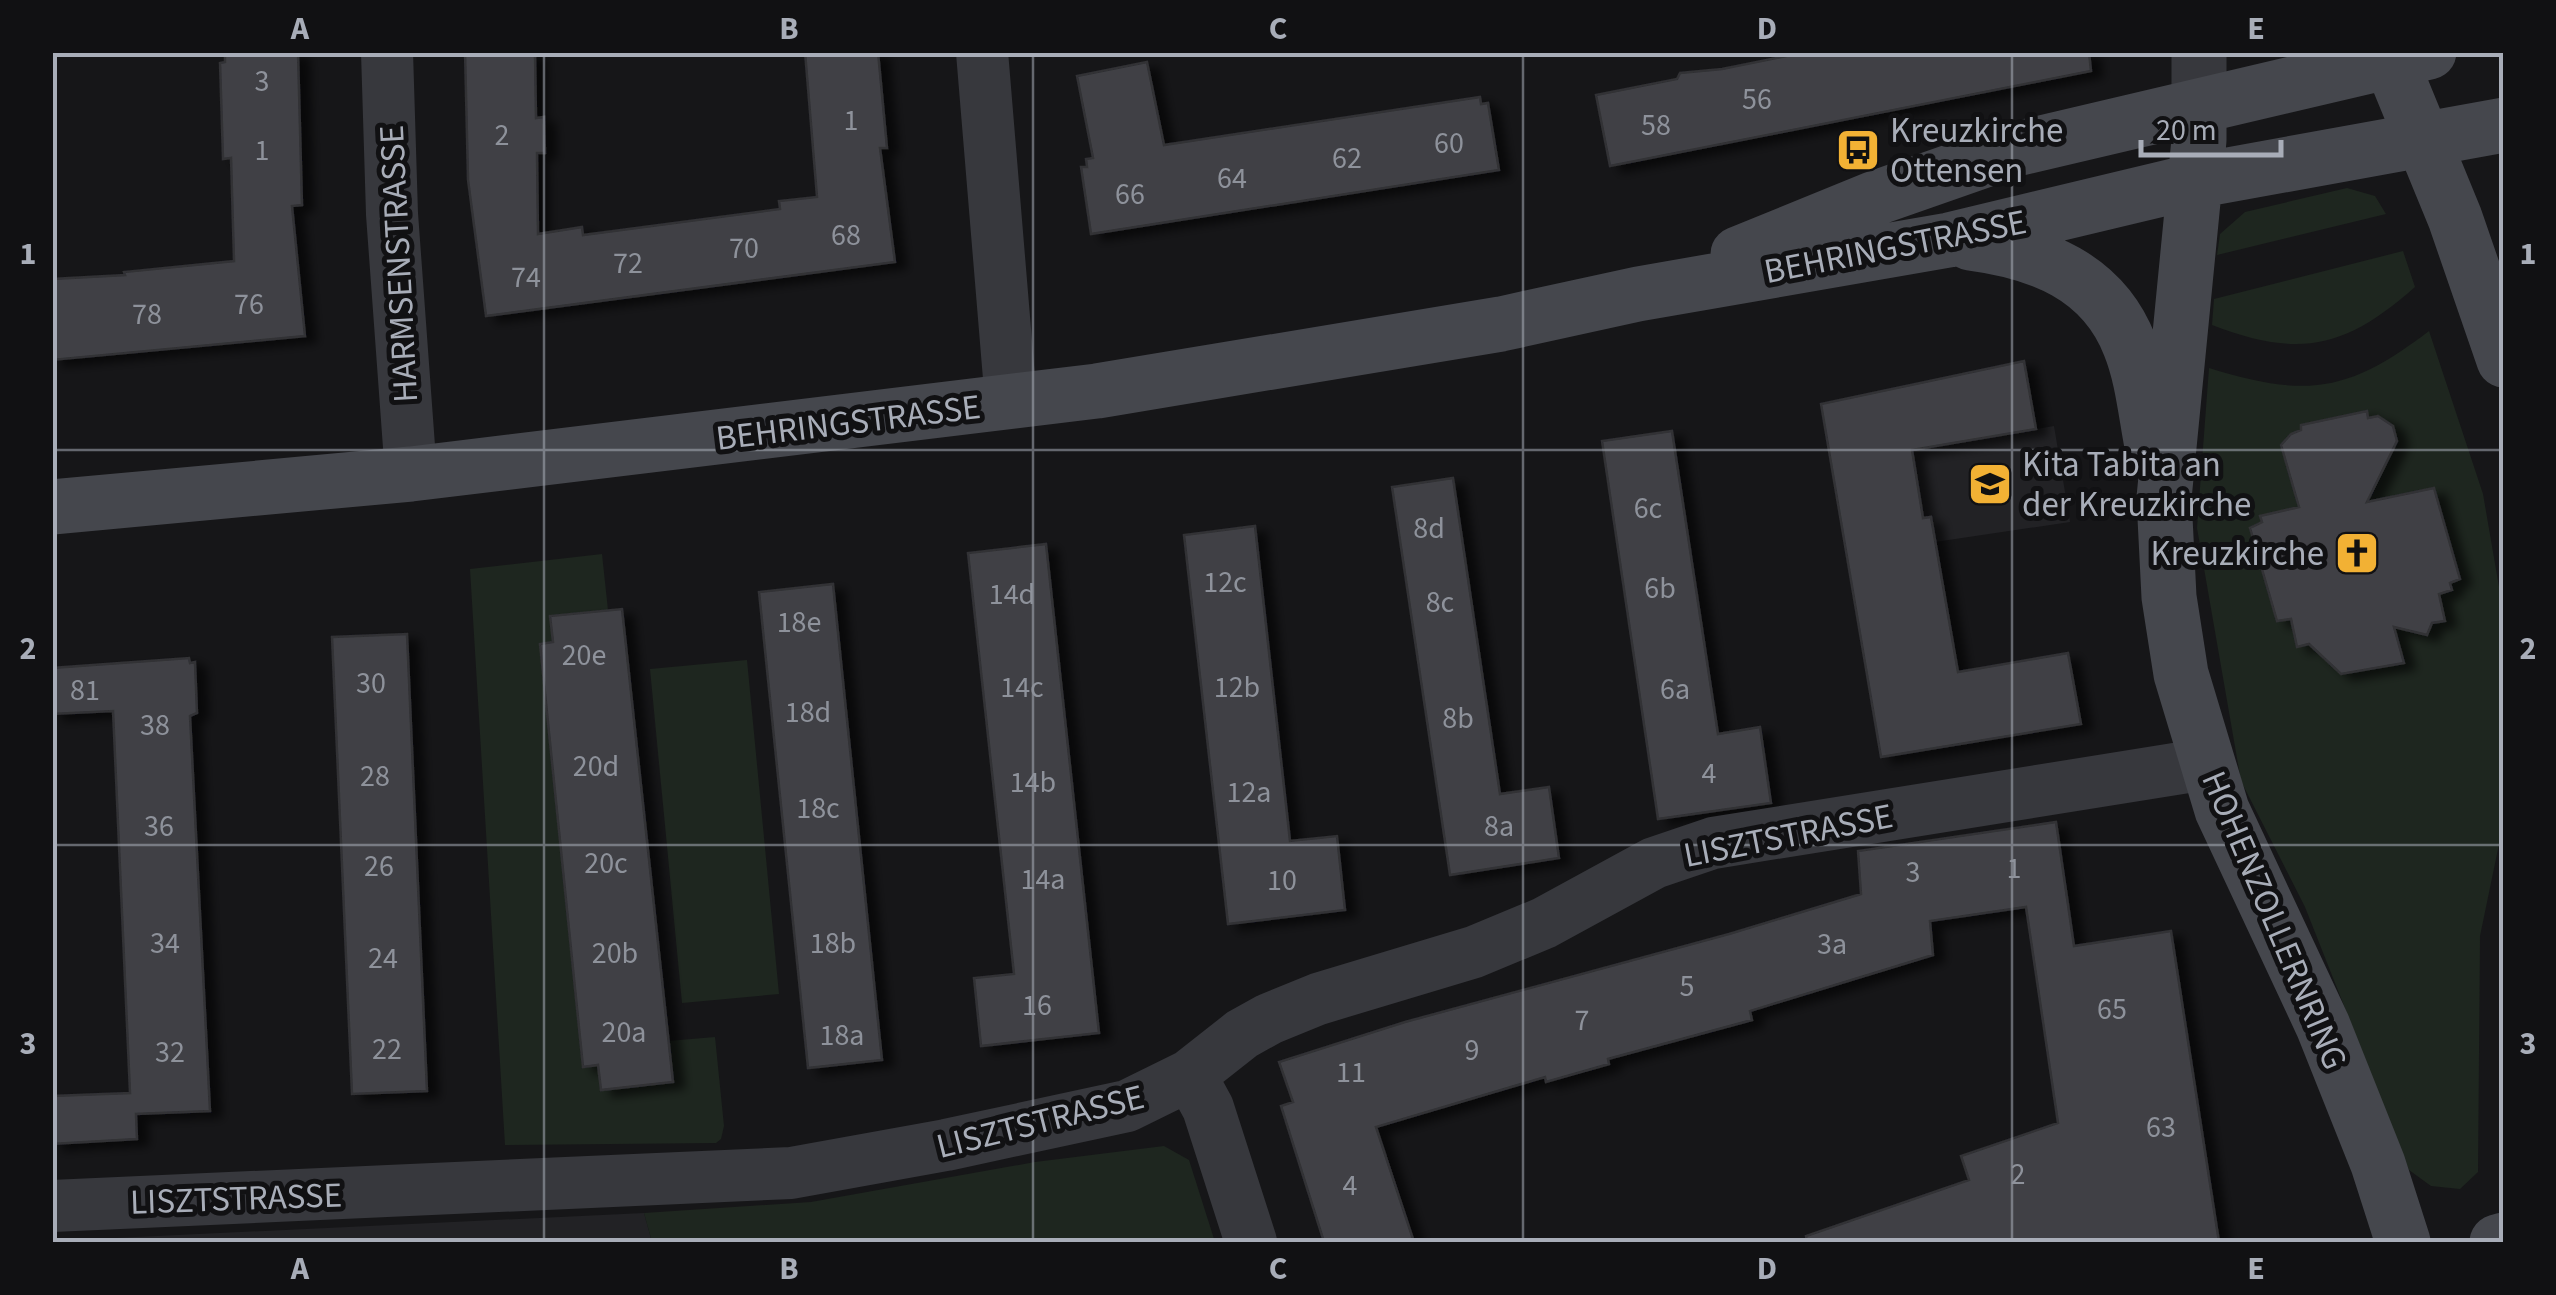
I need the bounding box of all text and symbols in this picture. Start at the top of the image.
text: A [290,6,310,52]
text: B [779,6,799,52]
text: C [1269,6,1287,52]
text: D [1757,6,1777,52]
text: E [2247,6,2265,52]
house number: 3 [255,60,269,103]
house number: 56 [1742,78,1772,121]
scale bar [2141,95,2281,157]
house number: 1 [844,99,858,142]
house number: 58 [1641,104,1671,147]
place label: Kreuzkirche Ottensen [1890,106,2063,196]
text: 20 m [2156,109,2217,152]
house number: 2 [495,114,509,157]
house number: 60 [1434,122,1464,165]
street label: HARMSENSTRASSE [367,124,431,404]
bus stop icon: Kreuzkirche Ottensen [1835,127,1881,173]
house number: 1 [255,129,269,172]
house number: 62 [1332,137,1362,180]
house number: 64 [1217,157,1247,200]
house number: 66 [1115,173,1145,216]
street label: BEHRINGSTRASSE [1760,197,2031,297]
house number: 68 [831,214,861,257]
house number: 70 [729,227,759,270]
text: 1 [20,231,36,277]
text: 1 [2520,231,2536,277]
house number: 72 [613,242,643,285]
house number: 74 [511,256,541,299]
house number: 76 [234,283,264,326]
house number: 78 [132,293,162,336]
street label: BEHRINGSTRASSE [713,382,983,464]
place label: Kita Tabita an der Kreuzkirche [2022,440,2251,530]
school or university icon: Kita Tabita an der Kreuzkirche [1967,461,2013,507]
house number: 6c [1634,487,1662,530]
house number: 8d [1413,507,1445,550]
place label: Kreuzkirche [2151,529,2324,579]
church icon: Kreuzkirche [2334,530,2380,576]
house number: 12c [1203,561,1247,604]
house number: 6b [1644,567,1676,610]
house number: 14d [989,573,1035,616]
house number: 8c [1426,581,1454,624]
house number: 18e [777,601,821,644]
text: 2 [20,626,36,672]
text: 2 [2520,626,2536,672]
house number: 20e [562,634,606,677]
house number: 30 [356,662,386,705]
house number: 14c [1000,666,1044,709]
house number: 12b [1214,666,1260,709]
house number: 6a [1660,668,1690,711]
house number: 81 [70,669,100,712]
house number: 18d [785,691,831,734]
house number: 8b [1442,697,1474,740]
house number: 38 [140,704,170,747]
house number: 20d [573,745,619,788]
house number: 4 [1702,752,1717,795]
house number: 28 [360,755,390,798]
house number: 14b [1010,761,1056,804]
street label: HOHENZOLLERNRING [2189,763,2360,1077]
house number: 12a [1227,771,1271,814]
house number: 18c [796,787,840,830]
street label: LISZTSTRASSE [1679,791,1897,881]
house number: 36 [144,805,174,848]
house number: 8a [1484,805,1514,848]
house number: 20c [584,842,628,885]
house number: 26 [364,845,394,888]
house number: 1 [2007,847,2021,890]
house number: 3 [1906,851,1920,894]
house number: 14a [1021,858,1065,901]
house number: 10 [1267,859,1297,902]
house number: 34 [150,922,180,965]
house number: 18b [810,922,856,965]
house number: 3a [1817,923,1847,966]
house number: 20b [592,932,638,975]
house number: 24 [368,937,398,980]
house number: 5 [1680,965,1694,1008]
house number: 16 [1022,984,1052,1027]
house number: 65 [2097,988,2127,1031]
house number: 7 [1575,999,1589,1042]
house number: 20a [602,1011,646,1054]
house number: 18a [820,1014,864,1057]
text: 3 [20,1021,36,1067]
text: 3 [2520,1021,2536,1067]
house number: 22 [372,1028,402,1071]
house number: 9 [1465,1029,1479,1072]
house number: 32 [155,1031,185,1074]
house number: 11 [1336,1051,1366,1094]
street label: LISZTSTRASSE [931,1072,1149,1172]
house number: 63 [2146,1106,2176,1149]
house number: 2 [2011,1153,2025,1196]
house number: 4 [1343,1164,1358,1207]
street label: LISZTSTRASSE [129,1170,343,1228]
text: A [290,1246,310,1292]
text: B [779,1246,799,1292]
text: C [1269,1246,1287,1292]
text: D [1757,1246,1777,1292]
text: E [2247,1246,2265,1292]

